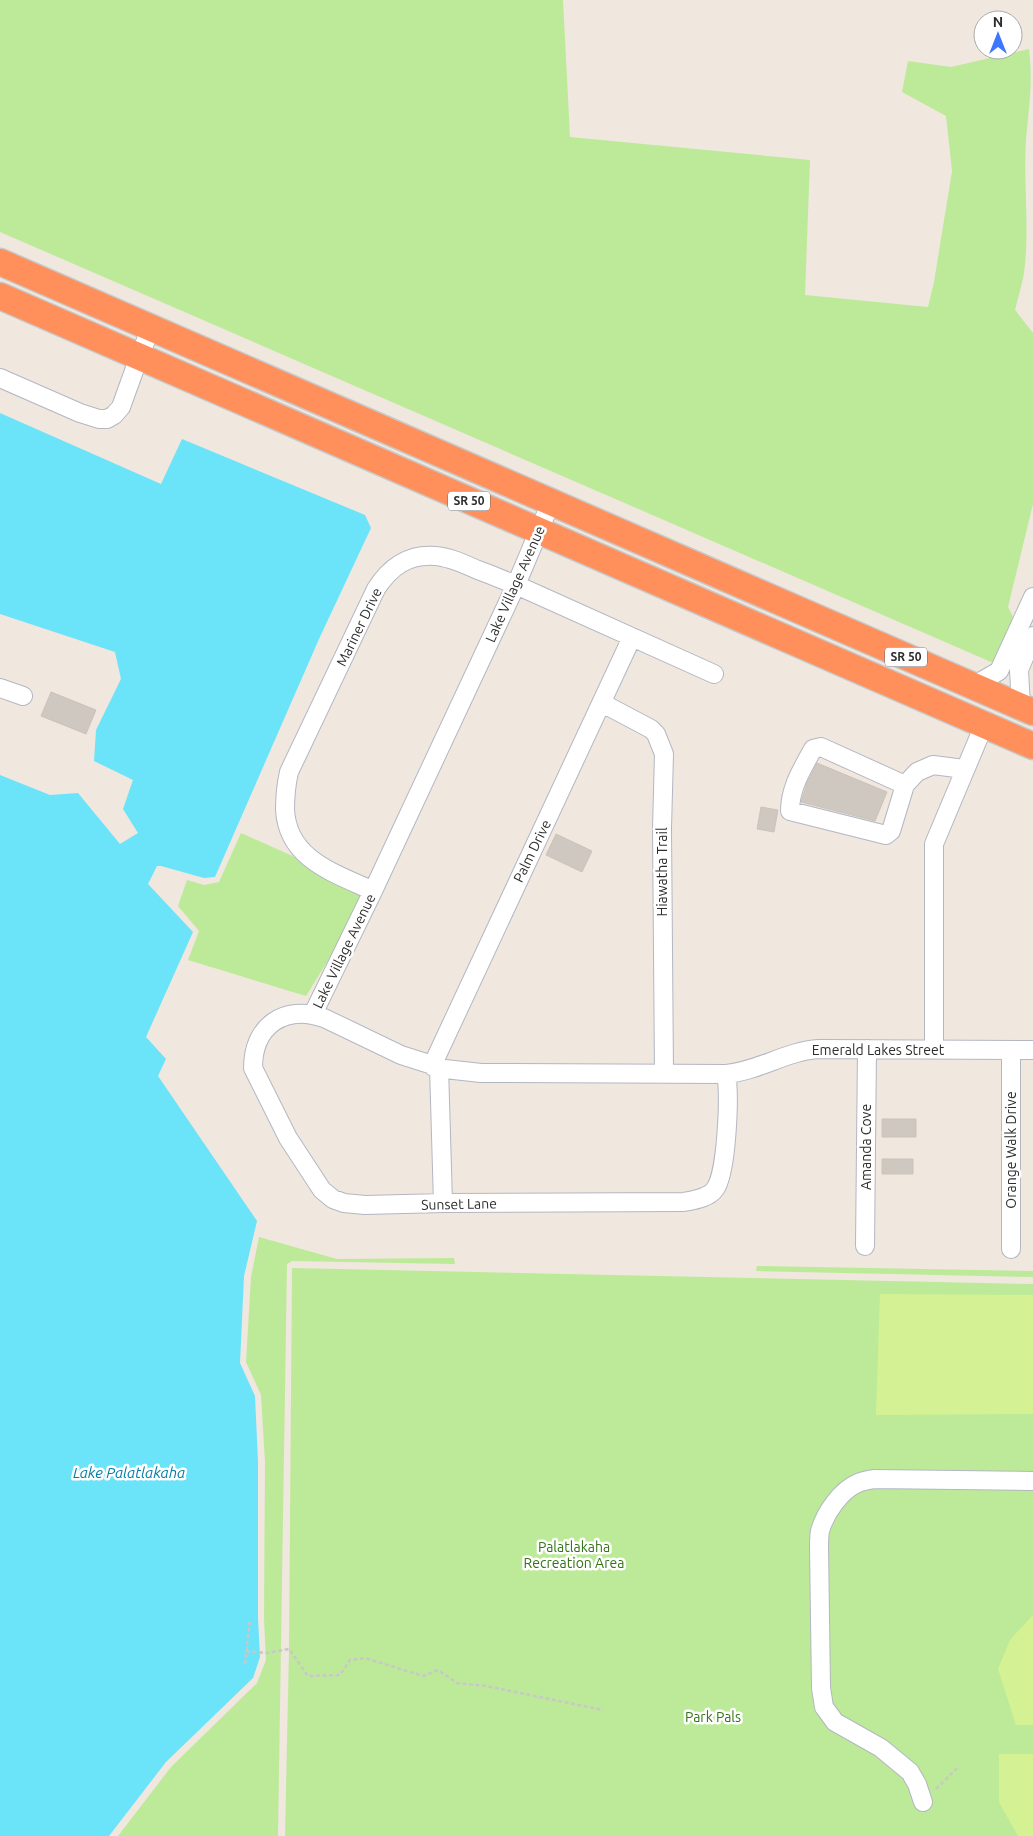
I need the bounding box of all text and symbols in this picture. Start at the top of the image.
north arrow [973,10,1023,60]
text: N [993,14,1003,30]
road number: SR 50 [448,492,490,511]
street label: Lake Village Avenue [482,523,548,645]
street label: Mariner Drive [333,585,385,669]
road number: SR 50 [885,648,927,666]
street label: Palm Drive [510,817,554,885]
street label: Hiawatha Trail [654,827,670,917]
street label: Lake Village Avenue [309,891,379,1011]
street label: Emerald Lakes Street [812,1042,945,1058]
street label: Orange Walk Drive [1003,1091,1019,1209]
street label: Amanda Cove [858,1104,874,1190]
street label: Sunset Lane [421,1195,497,1213]
water label: Lake Palatlakaha [73,1464,185,1481]
park label: Palatlakaha Recreation Area [524,1539,624,1571]
park label: Park Pals [685,1709,741,1725]

